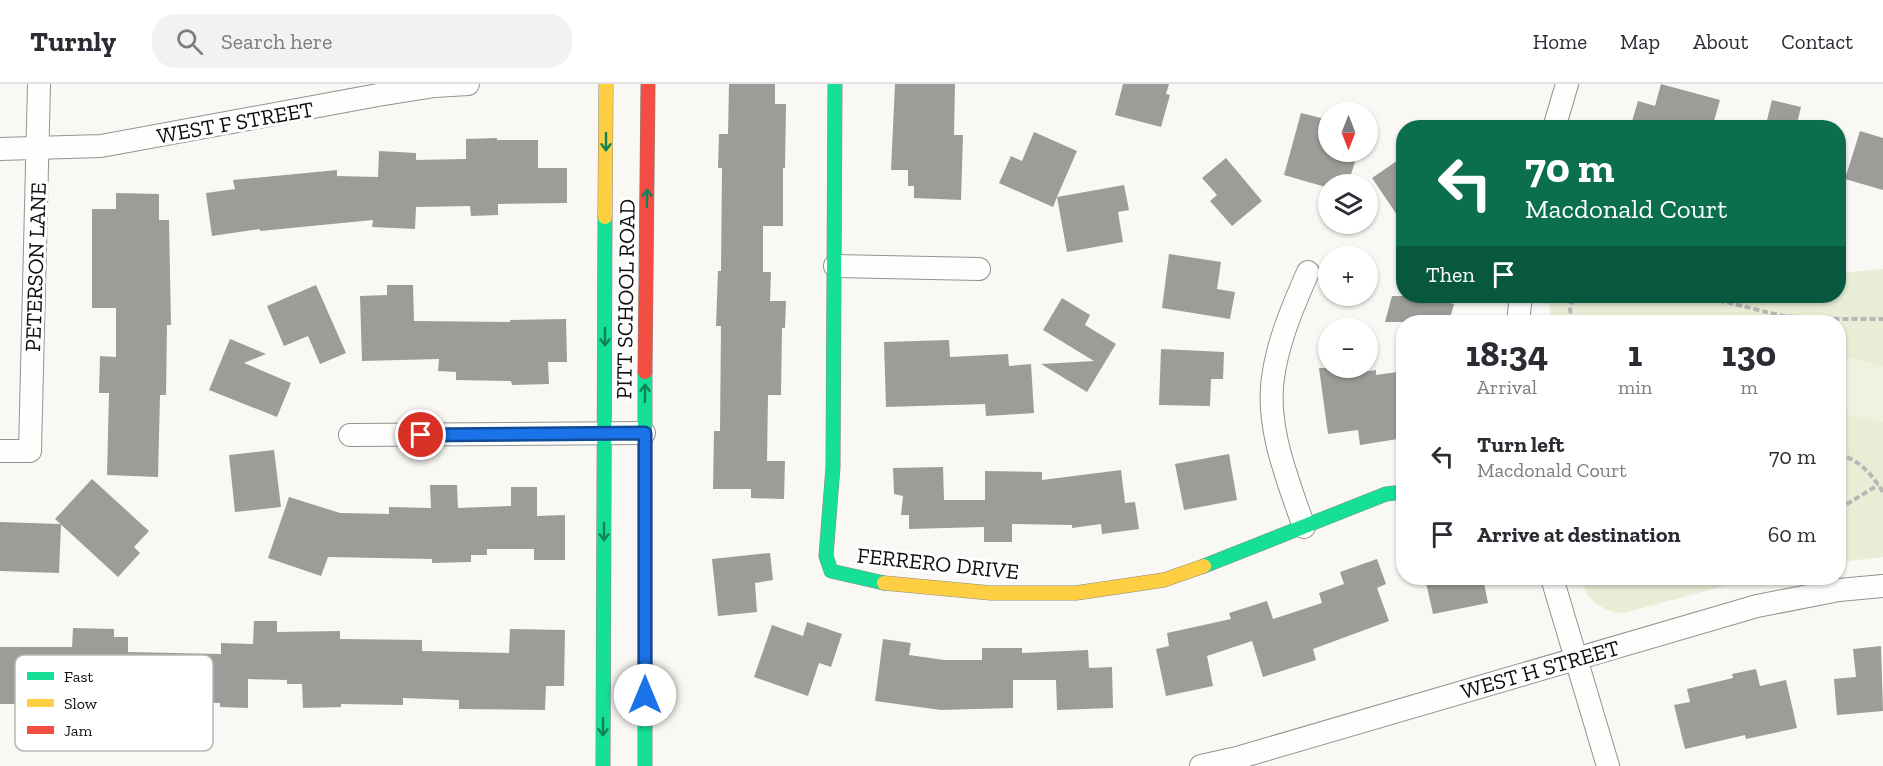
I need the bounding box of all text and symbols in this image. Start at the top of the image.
search box [152,14,572,68]
text: Turnly [30,25,116,58]
icon: search [173,25,206,58]
text: Search here [221,28,332,55]
text: Home [1533,29,1587,54]
text: Map [1620,29,1660,54]
text: About [1693,29,1748,54]
text: Contact [1781,29,1853,54]
street label: WEST F STREET [155,95,316,150]
north arrow [1318,102,1378,162]
map controls [1318,102,1378,378]
one-way arrow [600,132,612,152]
text: 70 m [1525,142,1615,193]
icon: left [1426,144,1504,222]
button: layers [1318,174,1378,234]
street label: PETERSON LANE [19,182,52,352]
one-way arrow [641,188,653,208]
text: Macdonald Court [1525,193,1727,225]
street label: PITT SCHOOL ROAD [610,199,641,399]
button: + [1318,246,1378,306]
icon: arrive [1487,258,1520,291]
text: Then [1426,261,1475,288]
button: − [1318,318,1378,378]
one-way arrow [599,327,610,347]
text: 18:34 [1466,332,1548,375]
text: 1 [1628,332,1642,375]
text: 130 [1722,332,1776,375]
text: Arrival [1477,375,1537,399]
text: min [1618,375,1652,399]
text: m [1740,375,1758,399]
one-way arrow [639,383,651,403]
pin [395,409,446,460]
icon: arrive [404,418,437,451]
text: Turn left [1477,431,1564,458]
icon: left [1426,440,1459,473]
text: 70 m [1769,443,1816,470]
text: Macdonald Court [1477,458,1627,482]
icon: arrive [1426,518,1459,551]
text: Arrive at destination [1477,521,1680,548]
text: 60 m [1768,521,1816,548]
one-way arrow [598,522,610,542]
street label: FERRERO DRIVE [856,542,1020,585]
street label: WEST H STREET [1458,634,1623,705]
legend [15,655,213,751]
position arrow [613,663,677,727]
text: Fast [64,667,93,686]
text: Slow [64,694,98,713]
one-way arrow [597,717,609,737]
text: Jam [64,721,93,740]

